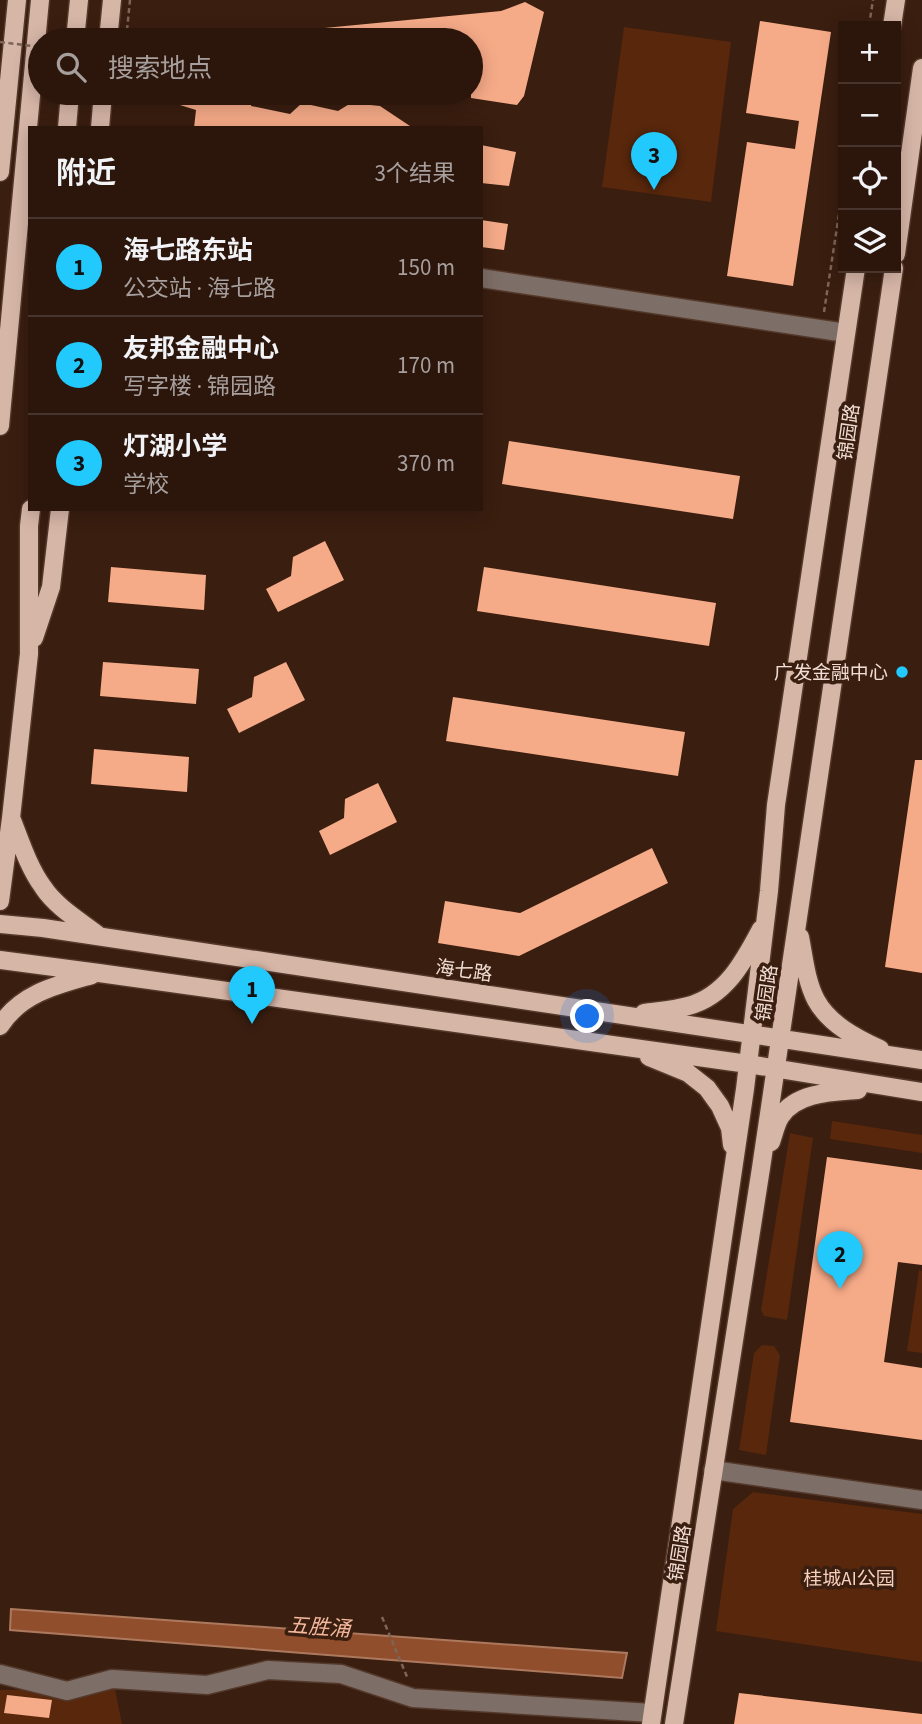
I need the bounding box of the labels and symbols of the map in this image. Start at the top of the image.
pin: 3 [631,132,677,190]
street label: 锦园路 [832,402,867,462]
place label: 广发金融中心 [774,660,888,687]
marker: 广发金融中心 [894,664,910,680]
street label: 海七路 [434,954,494,989]
street label: 锦园路 [750,963,785,1023]
pin: 1 [229,966,275,1024]
your location [570,999,604,1033]
pin: 2 [817,1231,863,1289]
street label: 锦园路 [663,1523,698,1584]
park label: 桂城AI公园 [803,1566,895,1593]
water label: 五胜涌 [287,1610,353,1644]

